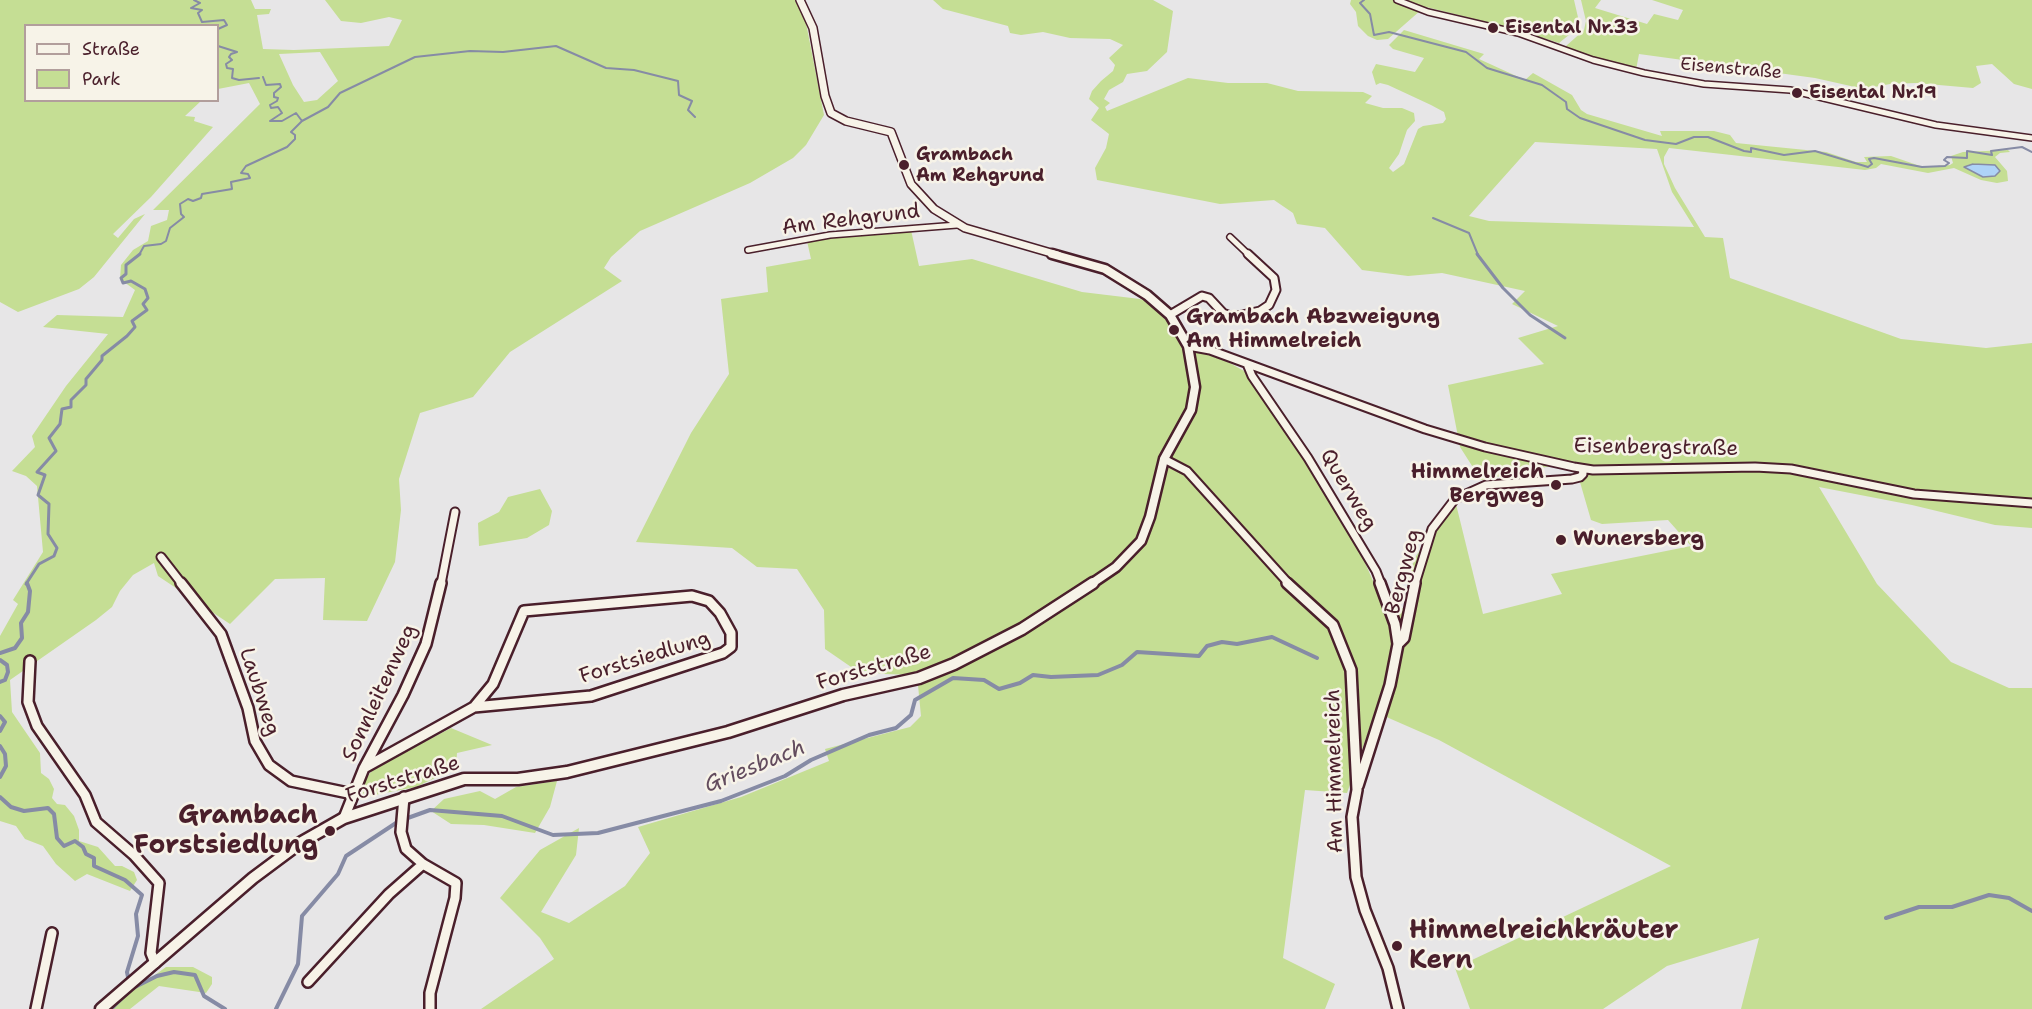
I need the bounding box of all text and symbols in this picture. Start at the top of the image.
place label: Eisental Nr.33 [1505,17,1638,39]
marker: Eisental Nr.33 [1486,21,1500,35]
legend [24,24,219,102]
text: Straße [82,37,140,61]
street label: Eisenstraße [1679,54,1783,84]
text: Park [82,67,121,91]
place label: Eisental Nr.19 [1809,82,1937,104]
marker: Eisental Nr.19 [1790,86,1804,100]
place label: Grambach Am Rehgrund [916,144,1044,186]
marker: Grambach Am Rehgrund [897,158,911,172]
street label: Am Rehgrund [781,199,921,241]
place label: Grambach Abzweigung Am Himmelreich [1186,305,1440,355]
marker: Grambach Abzweigung Am Himmelreich [1167,323,1181,337]
street label: Eisenbergstraße [1573,434,1739,462]
street label: Querweg [1314,445,1382,535]
place label: Himmelreich Bergweg [1411,460,1544,510]
marker: Himmelreich Bergweg [1549,478,1563,492]
street label: Bergweg [1380,526,1428,618]
place label: Wunersberg [1573,527,1704,553]
marker: Wunersberg [1554,533,1568,547]
street label: Sonnleitenweg [337,620,423,766]
street label: Forstsiedlung [577,626,713,690]
street label: Forststraße [814,640,934,696]
street label: Laubweg [233,645,285,739]
street label: Am Himmelreich [1321,689,1349,853]
water label: Griesbach [701,735,809,799]
street label: Forststraße [343,751,463,809]
place label: Grambach Forstsiedlung [134,800,318,862]
marker: Grambach Forstsiedlung [323,824,337,838]
place label: Himmelreichkräuter Kern [1409,915,1678,976]
marker: Himmelreichkräuter Kern [1390,939,1404,953]

